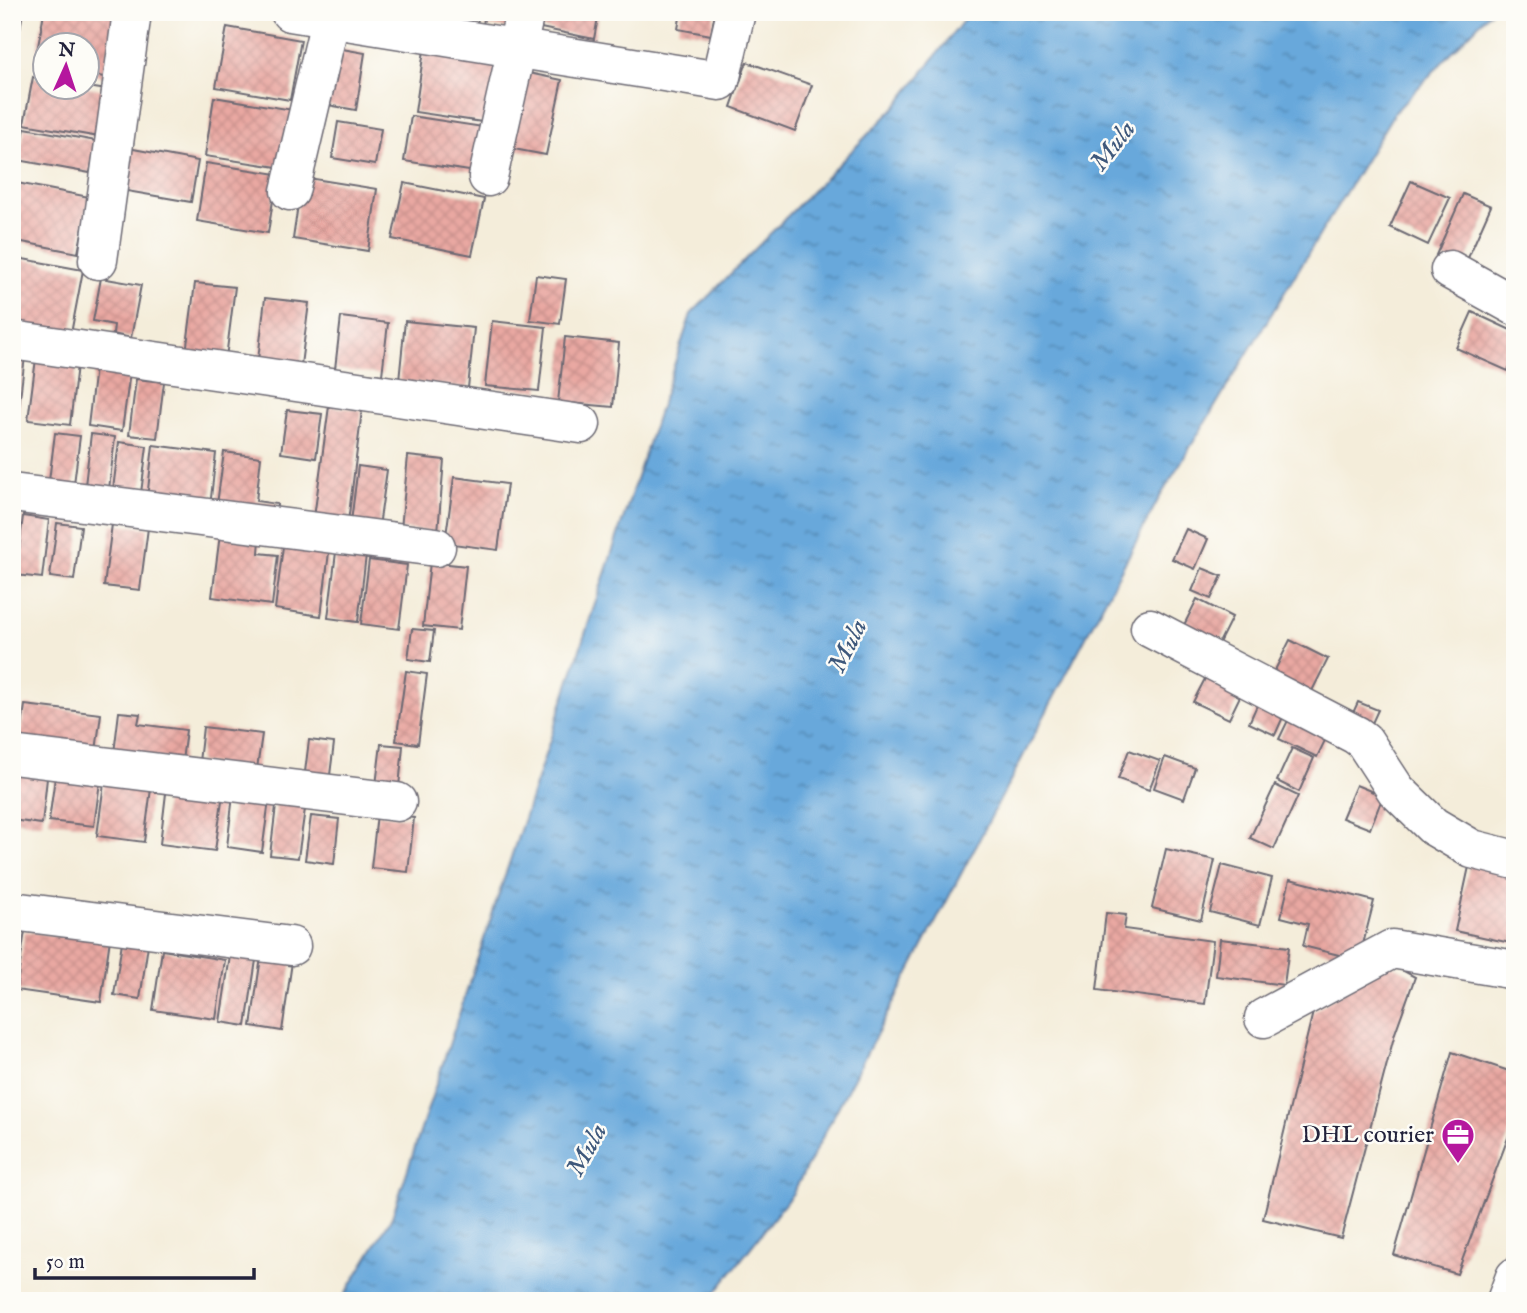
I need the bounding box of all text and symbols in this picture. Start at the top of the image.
north arrow [32,32,102,102]
text: N [57,39,76,63]
water label: Mula [1083,114,1143,178]
water label: Mula [821,614,875,678]
office icon: DHL courier [1439,1116,1477,1165]
water label: Mula [559,1118,615,1182]
place label: DHL courier [1302,1120,1434,1151]
scale bar [35,1236,254,1280]
text: 50 m [46,1249,85,1276]

